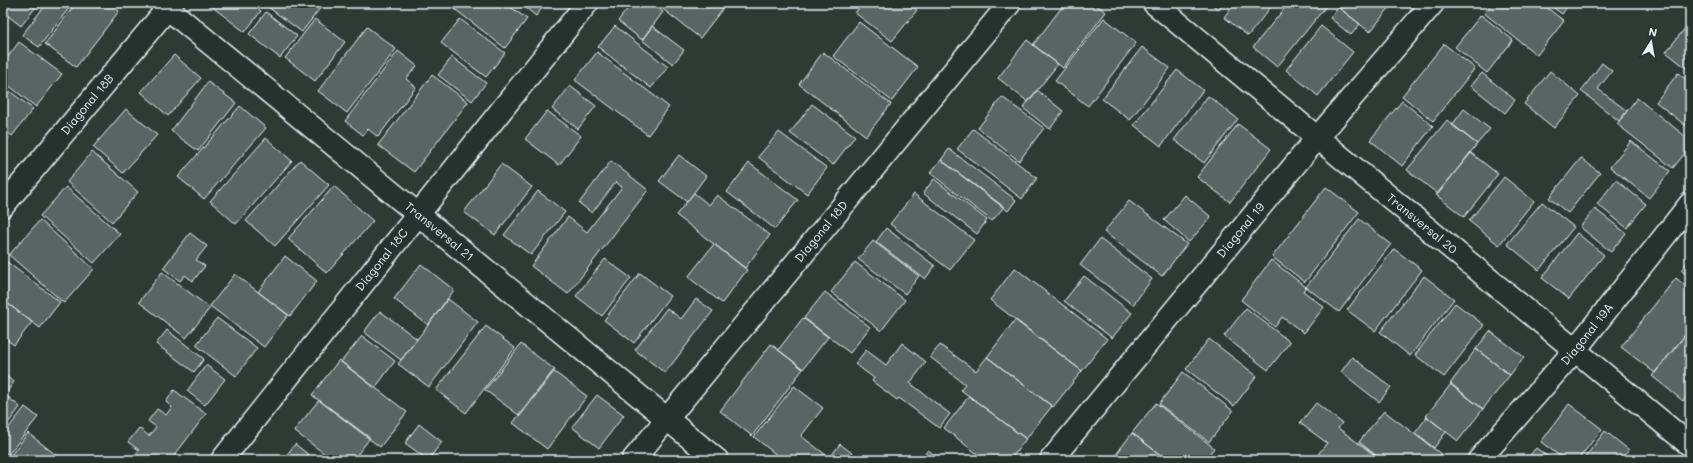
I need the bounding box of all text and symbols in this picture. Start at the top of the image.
north arrow [1631,22,1671,62]
text: N [1647,24,1659,40]
street label: Diagonal 18B [57,70,117,138]
street label: Transversal 20 [1384,189,1461,257]
street label: Diagonal 18D [790,197,851,265]
street label: Transversal 21 [402,198,478,264]
street label: Diagonal 19 [1213,199,1268,261]
street label: Diagonal 18C [351,224,411,294]
street label: Diagonal 19A [1557,299,1616,368]

